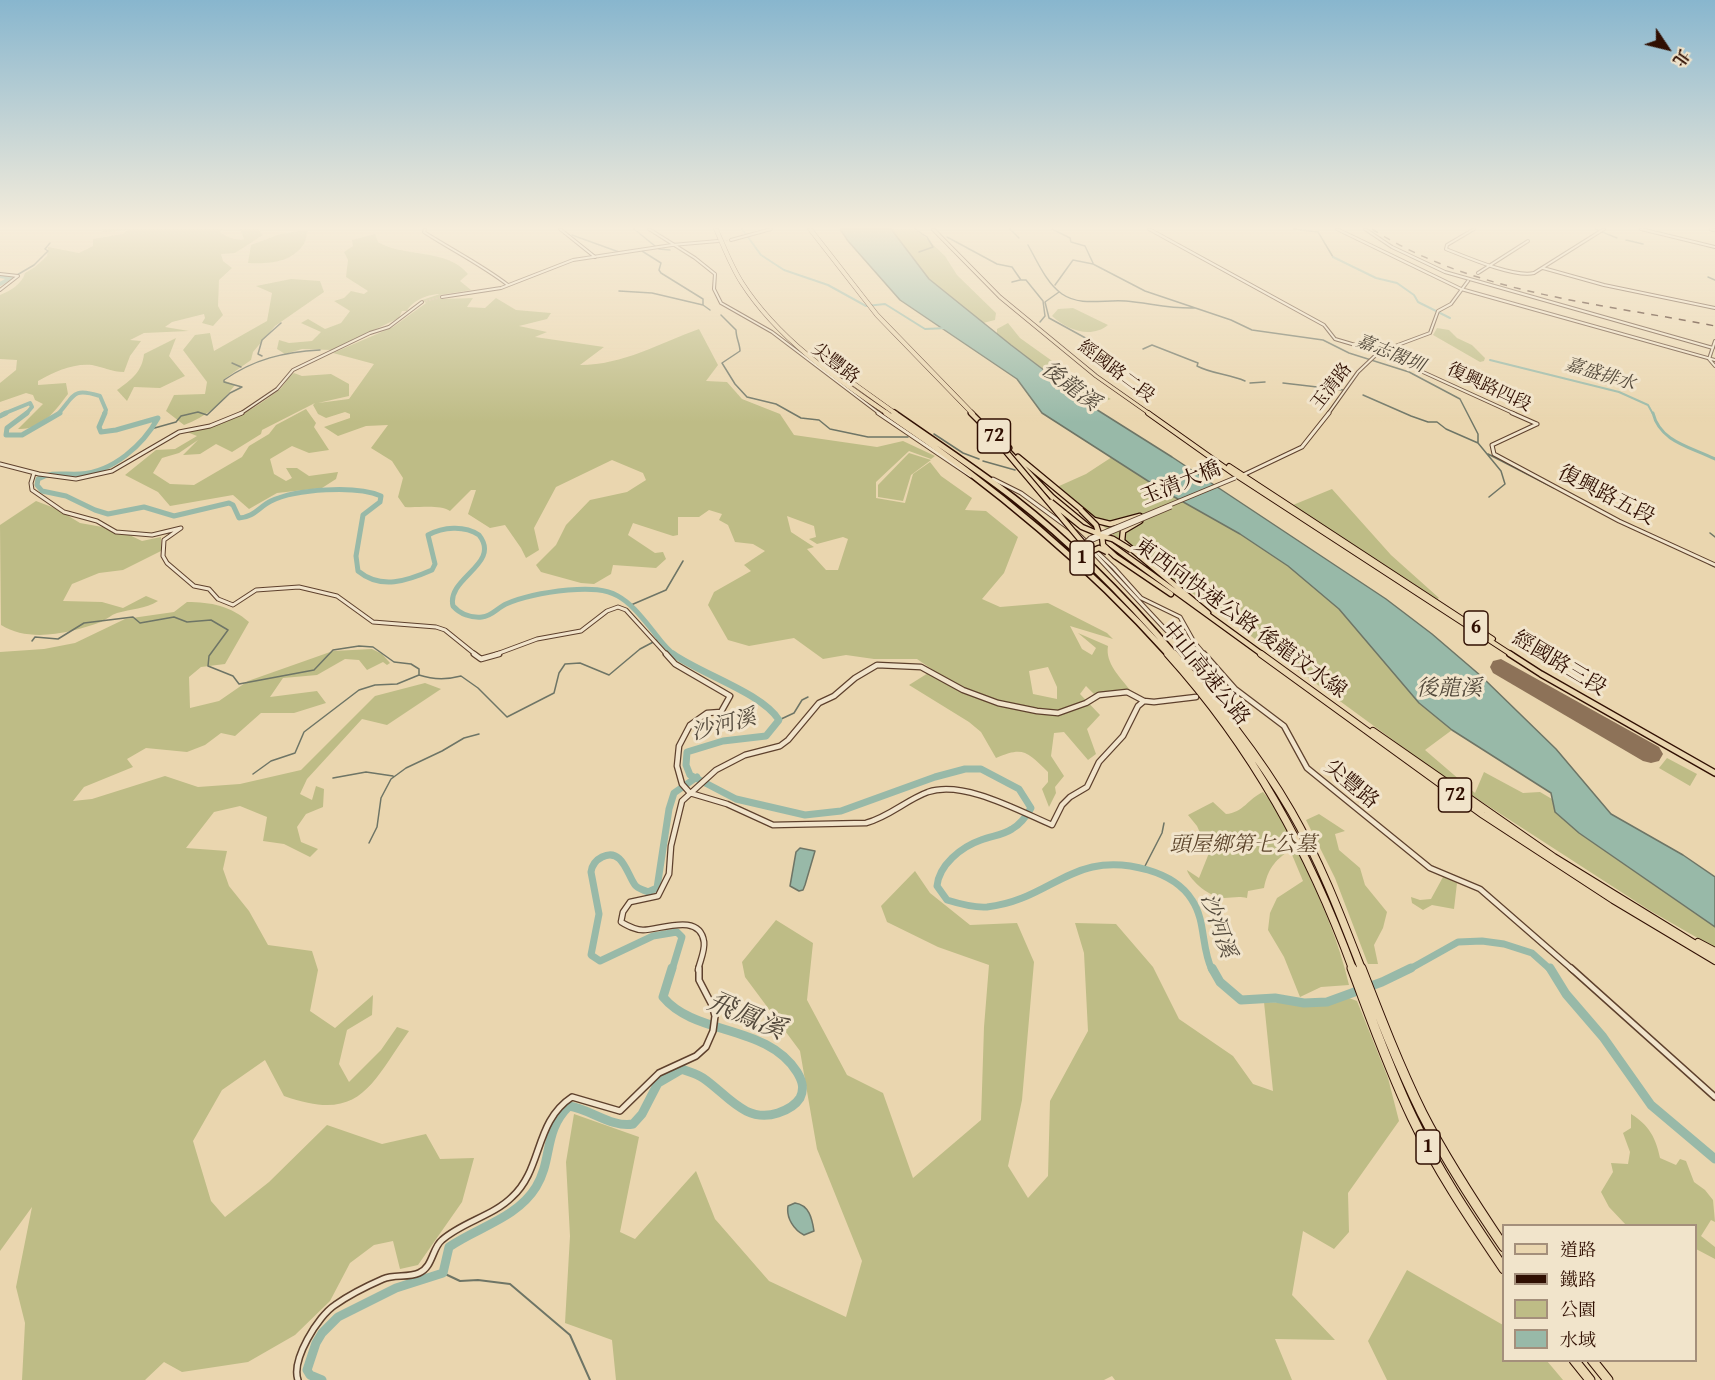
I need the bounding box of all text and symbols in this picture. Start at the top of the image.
north arrow [1637,18,1697,78]
text: 北 [1667,45,1696,72]
water label: 嘉志閣圳 [1353,331,1427,377]
street label: 經國路二段 [1074,336,1158,408]
street label: 尖豐路 [807,339,863,389]
water label: 嘉盛排水 [1562,354,1638,396]
water label: 後龍溪 [1036,357,1104,417]
street label: 玉清路 [1307,359,1357,415]
street label: 復興路四段 [1444,359,1534,417]
road number: 72 [978,419,1010,453]
street label: 玉清大橋 [1137,457,1225,511]
street label: 復興路五段 [1554,461,1658,531]
street label: 東西向快速公路 後龍汶水線 [1129,533,1351,705]
road number: 1 [1070,541,1094,575]
road number: 6 [1464,611,1488,645]
street label: 中山高速公路 [1156,617,1254,731]
street label: 經國路三段 [1508,626,1610,702]
water label: 後龍溪 [1416,676,1482,702]
water label: 沙河溪 [689,705,759,747]
street label: 尖豐路 [1319,755,1383,815]
road number: 72 [1438,778,1472,812]
park label: 頭屋鄉第七公墓 [1170,833,1316,859]
water label: 沙河溪 [1194,891,1240,961]
water label: 飛鳳溪 [702,986,790,1048]
road number: 1 [1416,1130,1440,1164]
legend [1502,1224,1697,1362]
text: 道路 [1560,1236,1596,1263]
text: 鐵路 [1560,1266,1596,1293]
text: 公園 [1560,1296,1596,1323]
text: 水域 [1560,1326,1596,1353]

